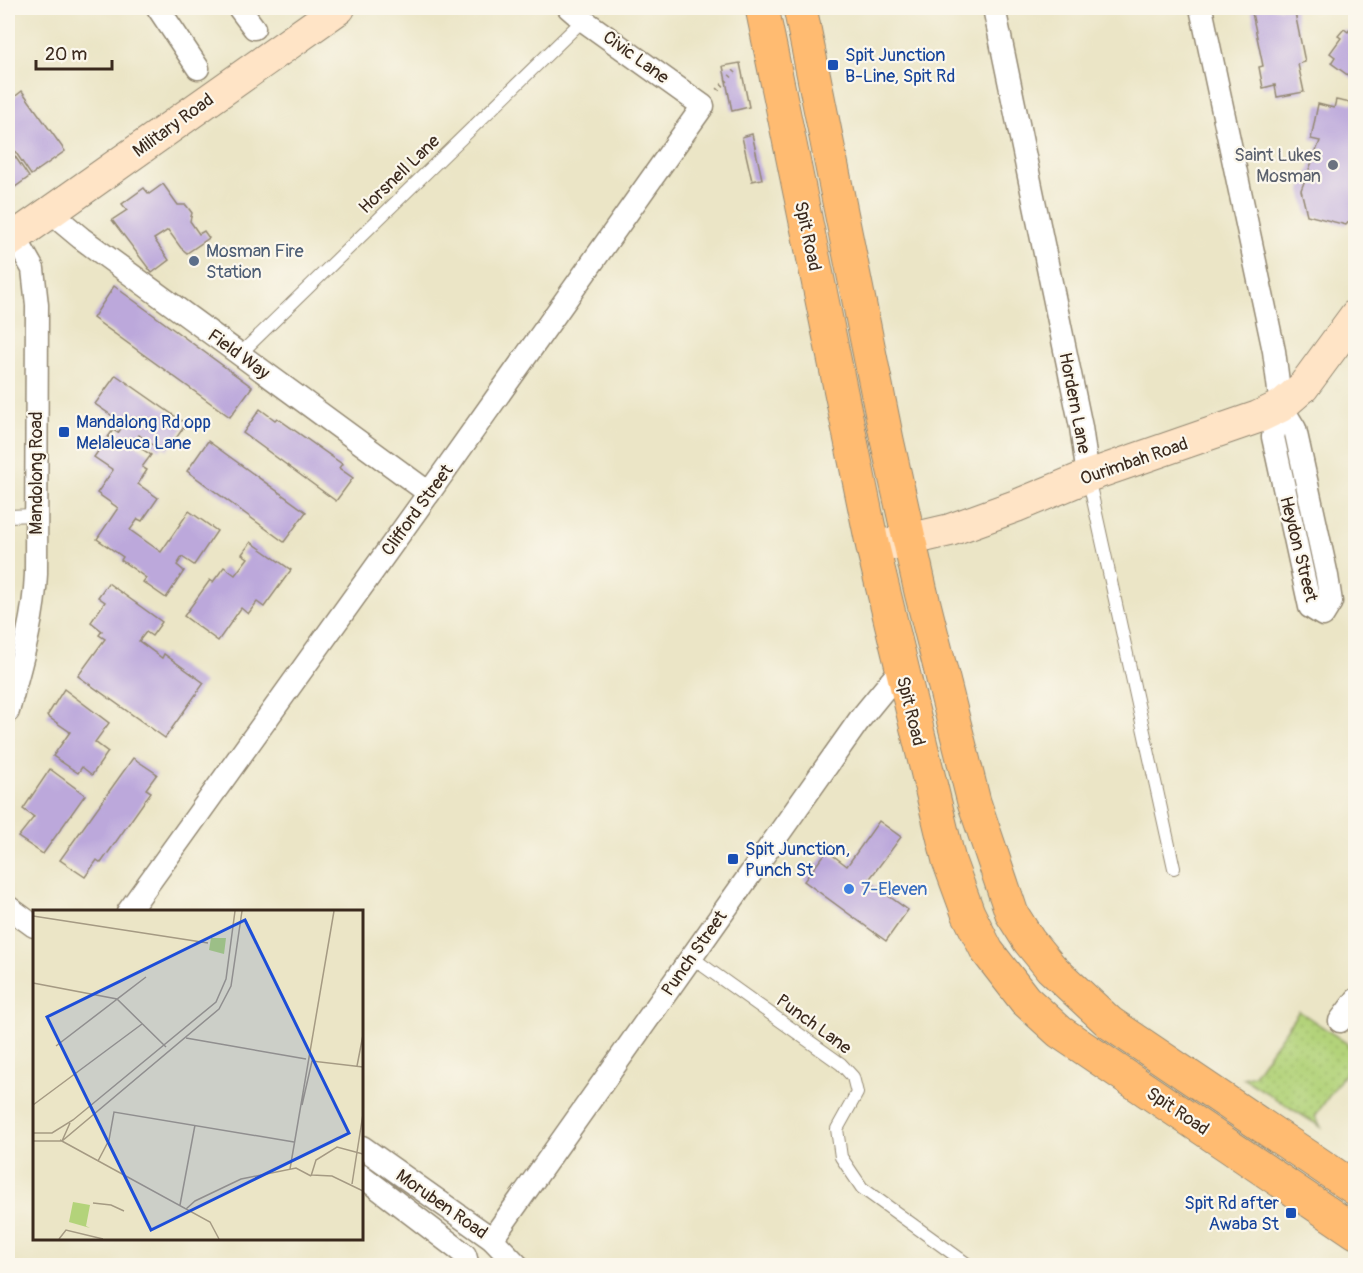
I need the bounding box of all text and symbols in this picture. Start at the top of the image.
street label: Civic Lane [598,26,673,89]
scale bar [36,33,112,71]
text: 20 m [45,43,87,66]
place label: Spit Junction B-Line, Spit Rd [845,44,955,88]
marker: Spit Junction B-Line, Spit Rd [826,58,840,72]
street label: Military Road [128,88,218,163]
street label: Horsnell Lane [354,130,445,219]
place label: Saint Lukes Mosman [1234,144,1321,188]
marker: Saint Lukes Mosman [1326,158,1340,172]
street label: Spit Road [789,199,826,273]
place label: Mosman Fire Station [206,240,304,284]
marker: Mosman Fire Station [187,254,201,268]
street label: Field Way [203,324,275,385]
street label: Hordern Lane [1053,351,1096,456]
street label: Mandolong Road [25,411,48,535]
place label: Mandalong Rd opp Melaleuca Lane [76,411,211,455]
marker: Mandalong Rd opp Melaleuca Lane [57,425,71,439]
street label: Ourimbah Road [1077,432,1191,491]
street label: Clifford Street [376,459,459,561]
street label: Heydon Street [1274,494,1323,605]
street label: Spit Road [891,674,930,748]
place label: Spit Junction, Punch St [745,838,850,882]
marker: Spit Junction, Punch St [726,852,740,866]
place label: 7-Eleven [861,878,928,901]
marker: 7-Eleven [842,882,856,896]
street label: Punch Street [656,905,733,1001]
inset map [33,910,363,1240]
street label: Punch Lane [771,989,856,1060]
street label: Spit Road [1142,1082,1213,1141]
street label: Moruben Road [391,1164,492,1244]
place label: Spit Rd after Awaba St [1184,1192,1280,1236]
marker: Spit Rd after Awaba St [1284,1206,1298,1220]

